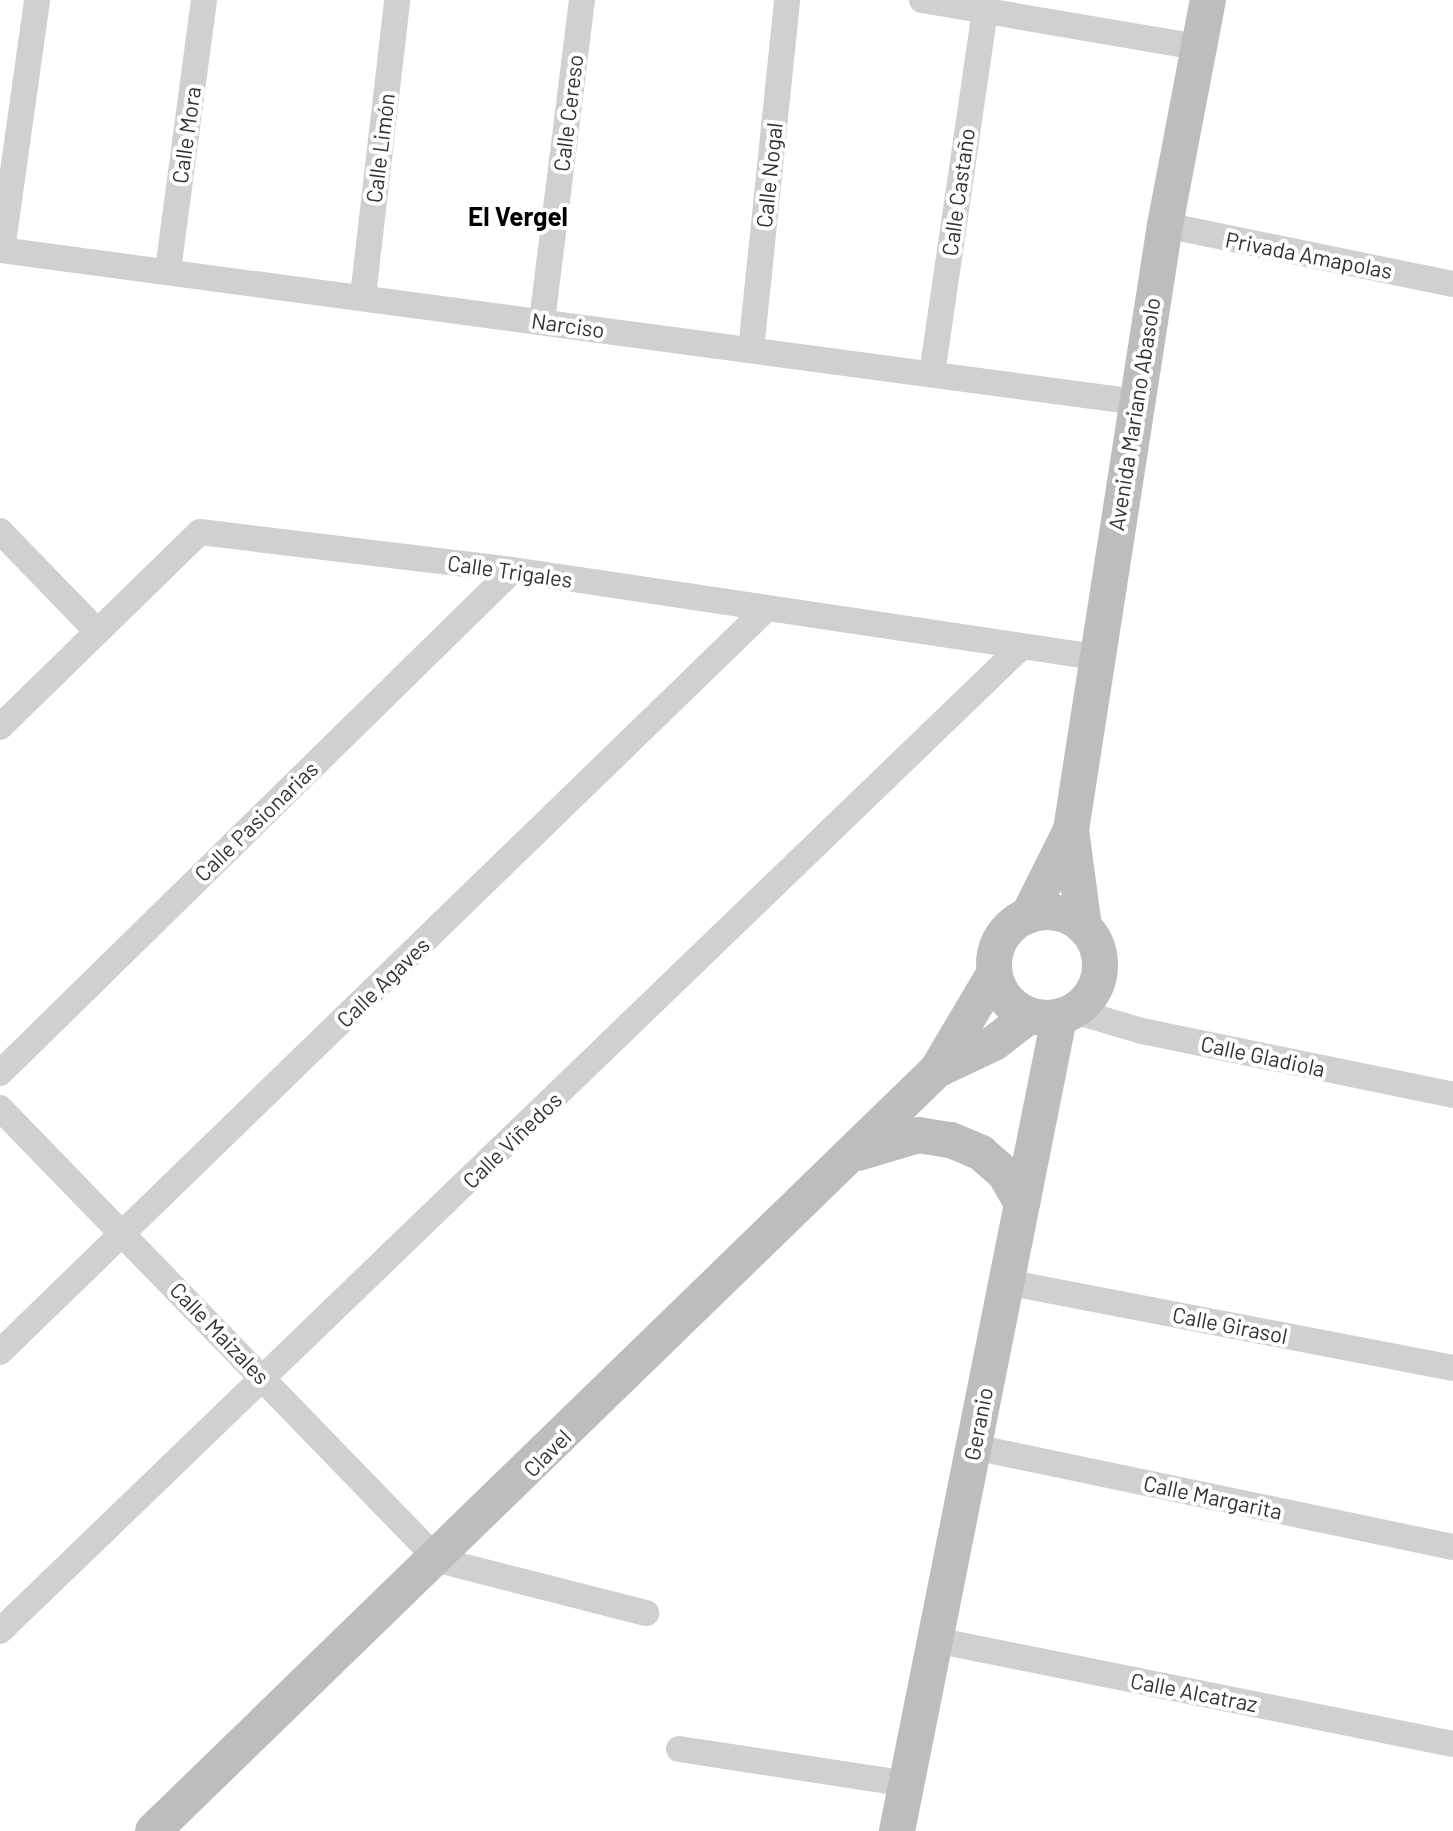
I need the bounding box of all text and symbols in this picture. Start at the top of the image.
street label: Calle Cereso [548,53,588,173]
street label: Calle Mora [166,85,206,185]
street label: Calle Limón [360,92,400,204]
street label: Calle Nogal [750,121,788,229]
street label: Calle Castaño [936,126,980,258]
district label: El Vergel [468,200,568,232]
street label: Privada Amapolas [1223,226,1395,284]
street label: Avenida Mariano Abasolo [1103,295,1165,533]
street label: Narciso [530,307,606,343]
street label: Calle Trigales [446,549,574,593]
street label: Calle Pasionarias [189,755,323,887]
street label: Calle Agaves [331,931,435,1033]
street label: Calle Gladiola [1198,1030,1328,1082]
street label: Calle Viñedos [457,1086,567,1194]
street label: Calle Maizales [165,1277,275,1389]
street label: Calle Girasol [1170,1301,1290,1349]
street label: Geranio [958,1385,998,1463]
street label: Clavel [518,1424,576,1482]
street label: Calle Margarita [1141,1469,1285,1525]
street label: Calle Alcatraz [1128,1667,1260,1717]

